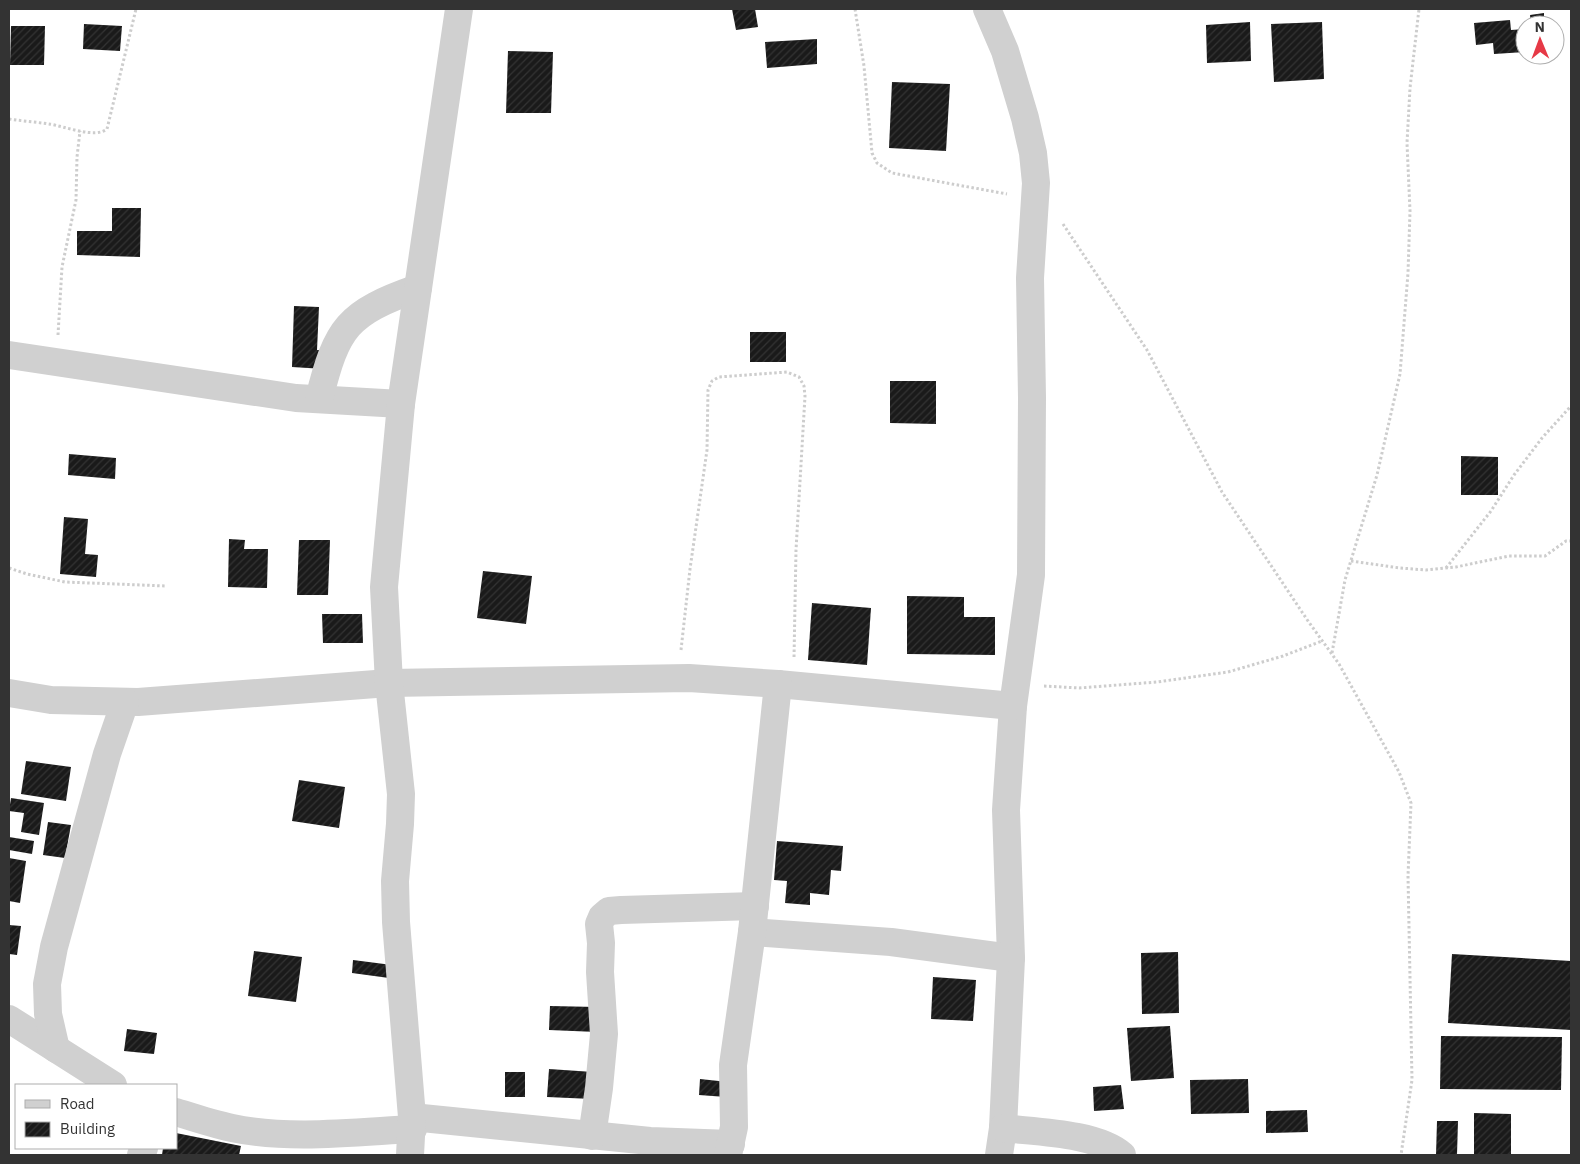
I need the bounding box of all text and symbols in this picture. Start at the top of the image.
north arrow [1515,15,1565,65]
text: N [1535,18,1545,36]
legend [15,1084,178,1149]
text: Road [60,1094,95,1113]
text: Building [60,1119,115,1138]

